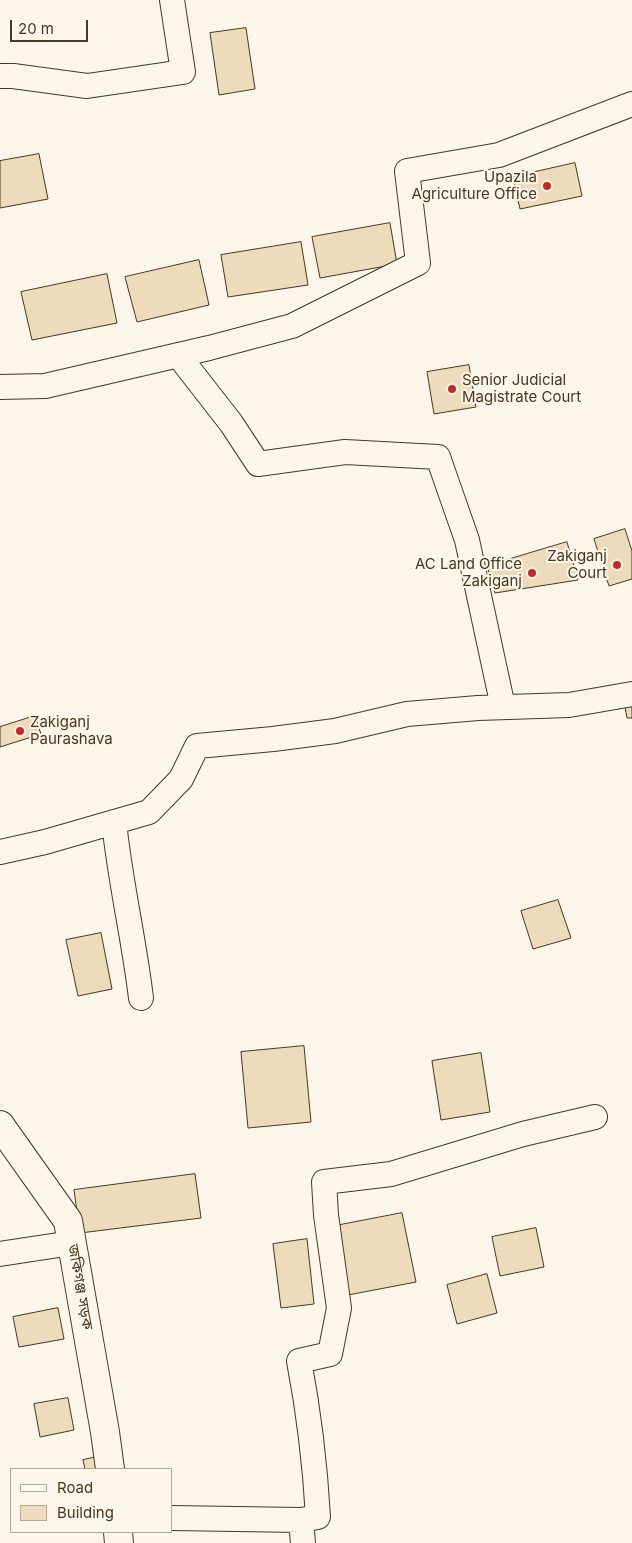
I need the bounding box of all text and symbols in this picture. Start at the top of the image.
scale bar [12,10,90,42]
text: 20 m [18,19,54,38]
place label: Upazila Agriculture Office [412,168,537,203]
marker: Upazila Agriculture Office [541,180,553,192]
place label: Senior Judicial Magistrate Court [462,371,581,406]
marker: Senior Judicial Magistrate Court [446,383,458,395]
place label: Zakiganj Court [547,547,607,582]
place label: AC Land Office Zakiganj [415,555,522,590]
marker: Zakiganj Court [611,559,623,571]
marker: AC Land Office Zakiganj [526,567,538,579]
place label: Zakiganj Paurashava [30,713,113,748]
marker: Zakiganj Paurashava [14,725,26,737]
street label: জকিগঞ্জ সড়ক [64,1243,96,1331]
legend [10,1468,172,1533]
text: Road [57,1478,93,1497]
text: Building [57,1503,114,1522]

